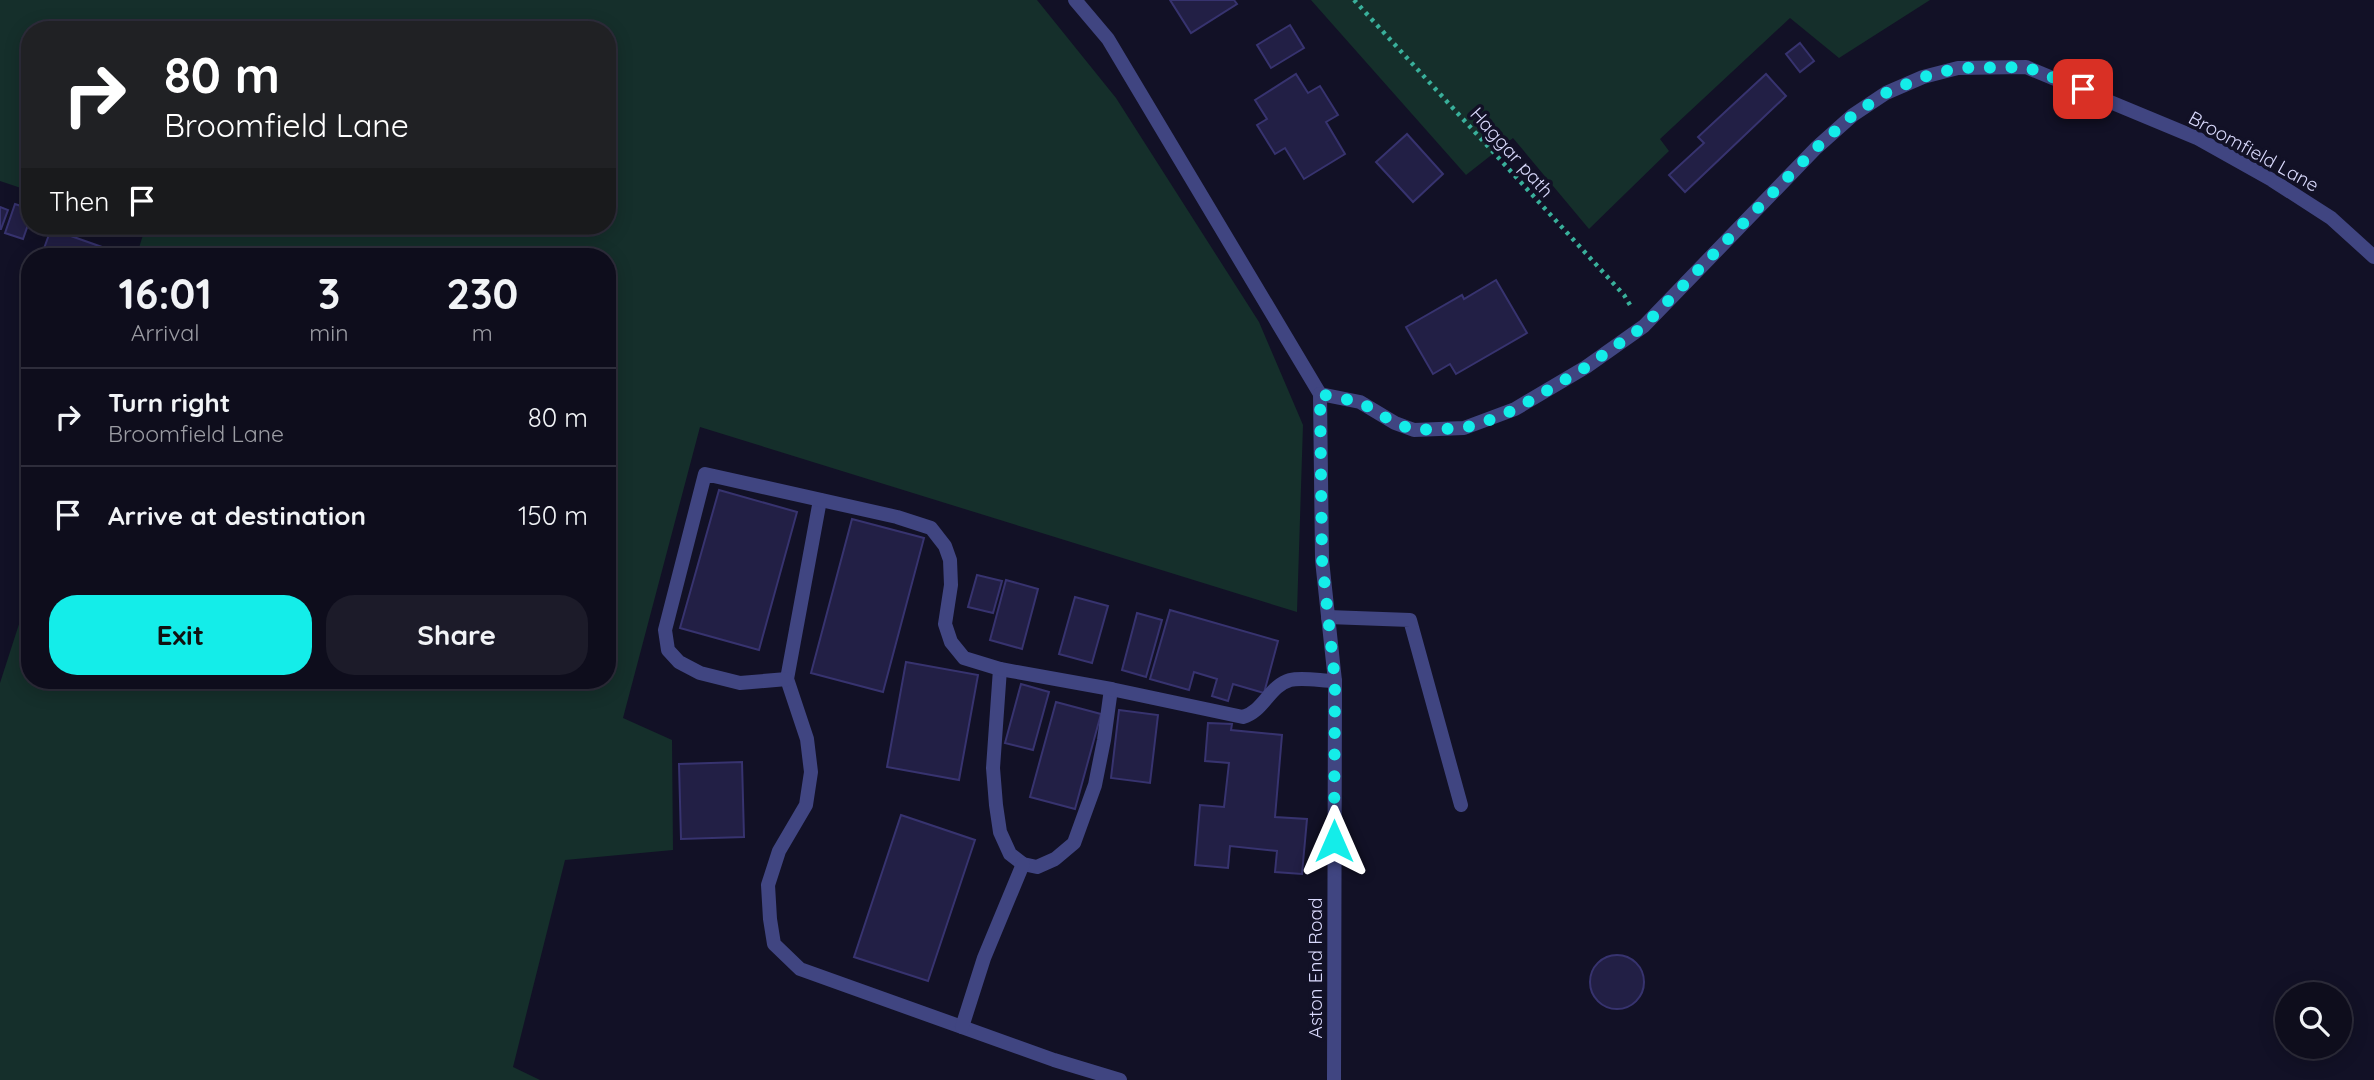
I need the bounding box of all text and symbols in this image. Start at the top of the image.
text: 80 m [164,44,280,105]
icon: right [49,49,140,140]
pin [2053,59,2113,119]
icon: arrive [2064,70,2102,108]
street label: Haggar path [1465,102,1559,202]
text: Broomfield Lane [164,105,409,145]
street label: Broomfield Lane [2185,105,2323,197]
icon: arrive [123,182,161,220]
text: Then [49,185,109,218]
text: 16:01 [119,267,212,320]
text: 3 [318,267,340,320]
text: 230 [446,267,518,320]
text: Arrival [131,318,200,347]
text: min [309,318,349,347]
text: m [472,318,493,347]
text: Turn right [108,386,230,419]
icon: right [49,398,87,436]
text: 80 m [528,401,588,434]
text: Broomfield Lane [108,419,284,448]
icon: arrive [49,496,87,534]
text: Arrive at destination [108,499,366,532]
text: 150 m [518,499,588,532]
button: Exit [49,595,312,675]
button: Share [326,595,588,675]
position arrow [1297,804,1371,878]
street label: Aston End Road [1303,898,1327,1038]
map controls [2275,982,2352,1059]
button: search [2275,982,2352,1059]

